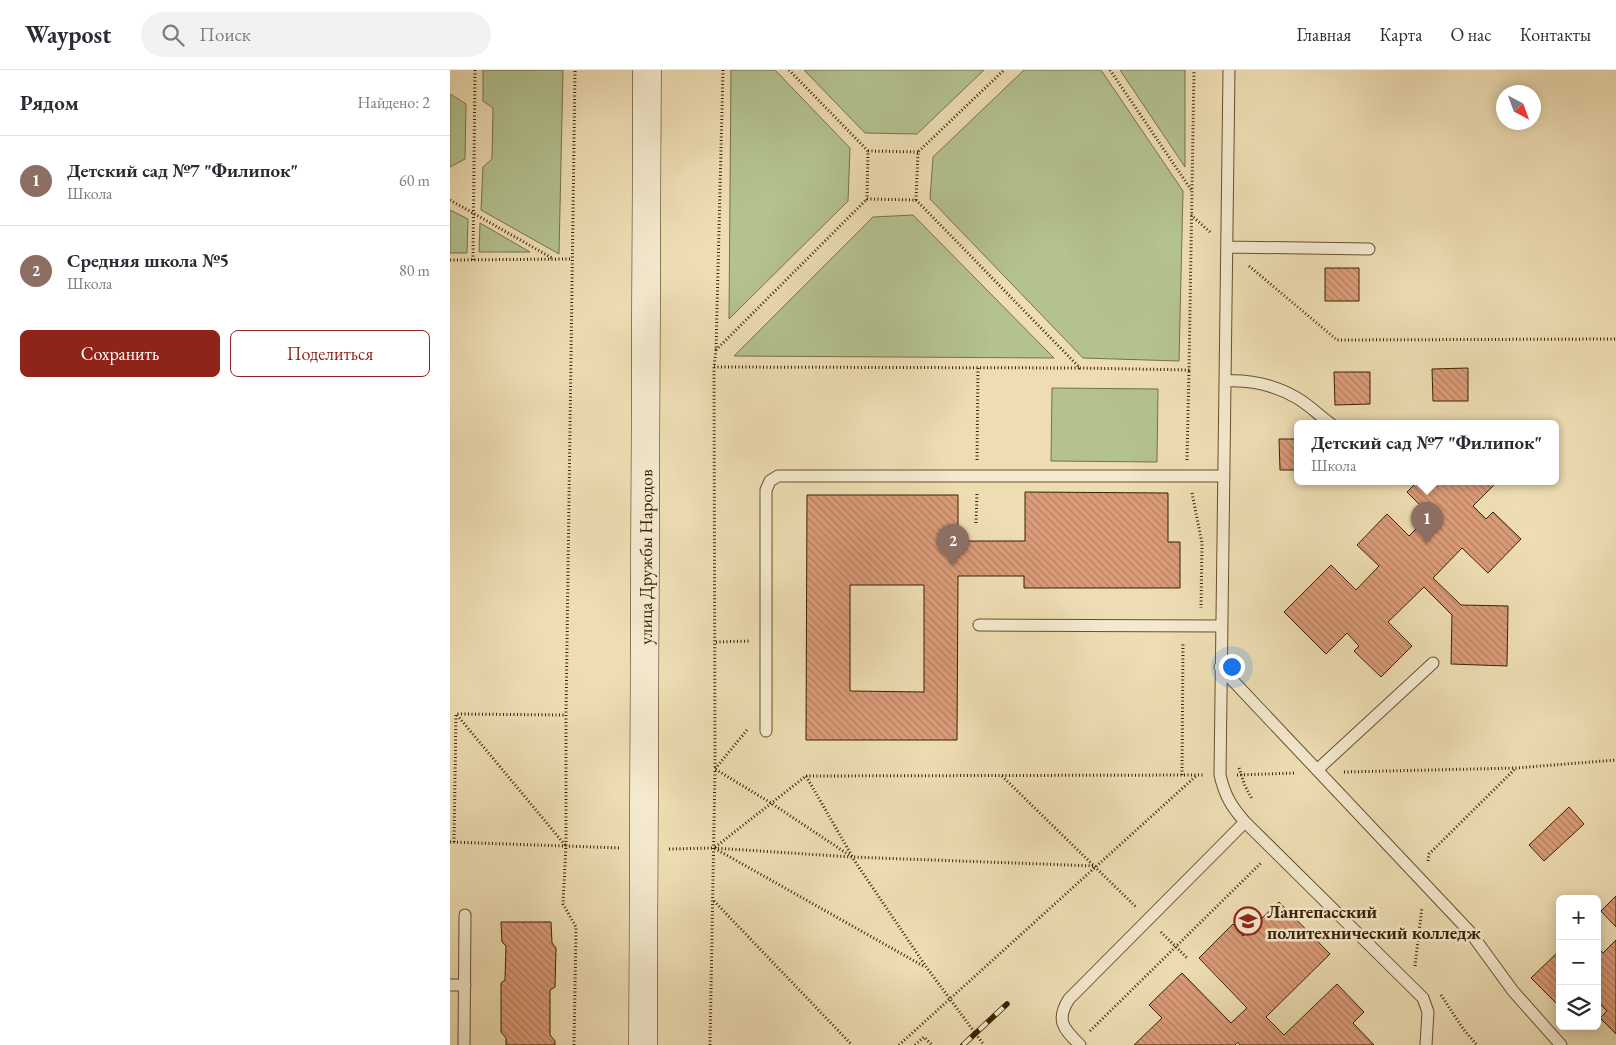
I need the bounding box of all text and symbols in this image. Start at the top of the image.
search box [141,12,491,57]
text: Waypost [25,19,111,50]
icon: search [159,21,187,49]
text: Поиск [199,22,251,47]
text: Главная [1297,23,1351,46]
text: Карта [1379,23,1422,46]
text: О нас [1450,23,1492,46]
text: Контакты [1520,23,1591,46]
north arrow [1496,85,1541,130]
text: Рядом [20,89,79,116]
text: Найдено: 2 [358,92,430,113]
text: Детский сад №7 "Филипок" [67,158,298,183]
text: 1 [32,170,40,191]
text: 60 m [399,170,430,191]
text: Школа [67,183,112,204]
text: Средняя школа №5 [67,248,229,273]
text: 2 [32,260,40,281]
text: 80 m [399,260,430,281]
text: Школа [67,273,112,294]
button: Сохранить [20,330,220,377]
button: Поделиться [230,330,430,377]
popup [1294,420,1559,485]
text: Детский сад №7 "Филипок" [1311,430,1542,455]
text: Школа [1311,455,1356,476]
street label: улица Дружбы Народов [633,469,657,645]
pin: 1 [1411,502,1443,543]
pin: 2 [937,524,969,565]
your location [1219,654,1245,680]
map controls [1556,895,1601,1030]
button: + [1556,895,1601,940]
place label: Лангепасский политехнический колледж [1267,900,1481,944]
school or university icon: Лангепасский политехнический колледж [1233,906,1263,936]
button: − [1556,940,1601,985]
button: layers [1556,985,1601,1030]

